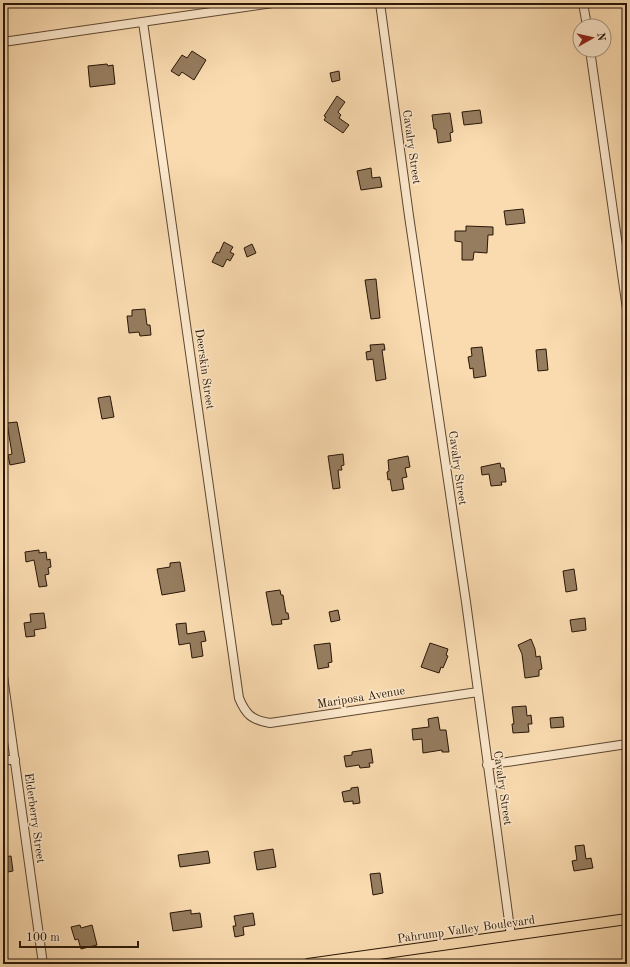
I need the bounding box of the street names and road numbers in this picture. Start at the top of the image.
street label: Cavalry Street [400,109,422,185]
street label: Deerskin Street [192,328,216,410]
street label: Cavalry Street [446,430,468,506]
street label: Mariposa Avenue [316,685,406,711]
street label: Cavalry Street [491,750,513,826]
street label: Elderberry Street [22,772,46,864]
street label: Pahrump Valley Boulevard [396,914,536,946]

